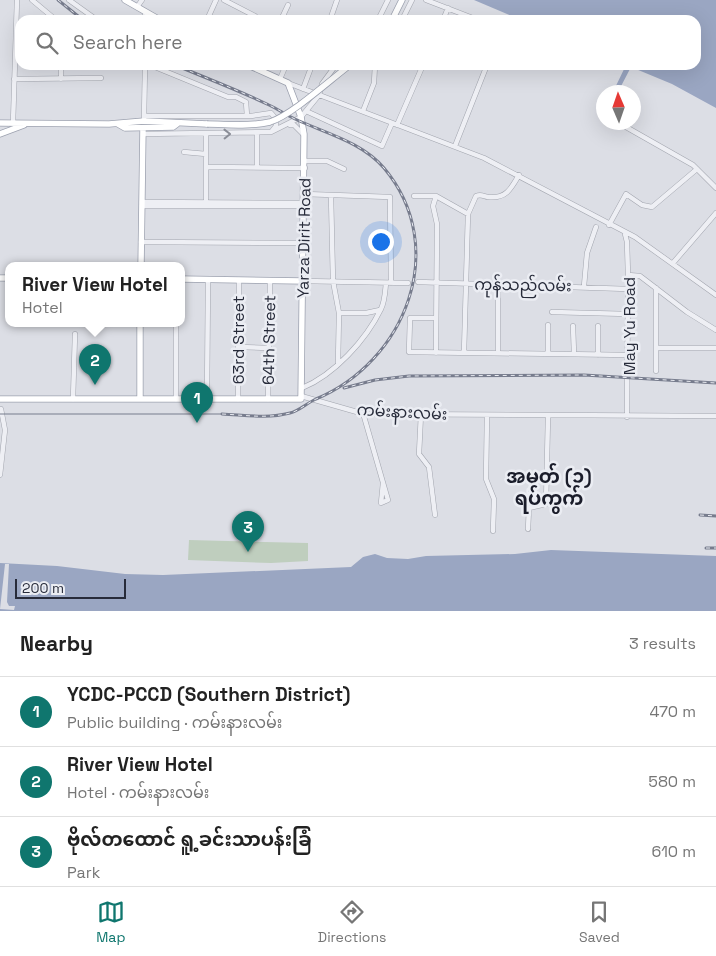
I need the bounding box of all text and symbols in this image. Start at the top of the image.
search box [15,15,701,70]
icon: search [33,29,61,57]
text: Search here [73,30,183,55]
north arrow [596,85,641,130]
one-way arrow [224,129,231,139]
street label: Yarza Dirit Road [292,178,316,298]
your location [368,229,394,255]
popup [5,262,185,327]
text: River View Hotel [22,272,168,297]
street label: ကုန်သည်လမ်း [474,273,572,300]
street label: May Yu Road [619,277,640,375]
street label: 64th Street [258,295,280,385]
street label: 63rd Street [228,296,249,384]
text: Hotel [22,297,63,318]
pin: 2 [79,344,111,385]
pin: 1 [181,382,213,423]
street label: ကမ်းနားလမ်း [356,398,448,428]
district label: အမှတ် (၁) ရပ်ကွက် [506,463,592,514]
pin: 3 [232,511,264,552]
scale bar [15,576,126,599]
text: 200 m [22,579,64,597]
text: Nearby [20,630,93,657]
text: 3 results [629,633,696,654]
text: YCDC-PCCD (Southern District) [67,682,351,707]
text: 1 [32,701,40,722]
text: 470 m [649,701,696,722]
text: Public building · ကမ်းနားလမ်း [67,712,282,733]
text: River View Hotel [67,752,213,777]
text: 2 [31,771,41,792]
text: 580 m [648,771,696,792]
text: Hotel · ကမ်းနားလမ်း [67,782,209,803]
text: ဗိုလ်တထောင် ရူ့ခင်းသာပန်းခြံ [67,827,312,852]
text: 3 [31,841,41,862]
text: 610 m [651,841,696,862]
text: Park [67,862,100,883]
tab: Map [96,898,125,946]
tab: Directions [318,898,386,946]
tab: Saved [579,898,620,946]

